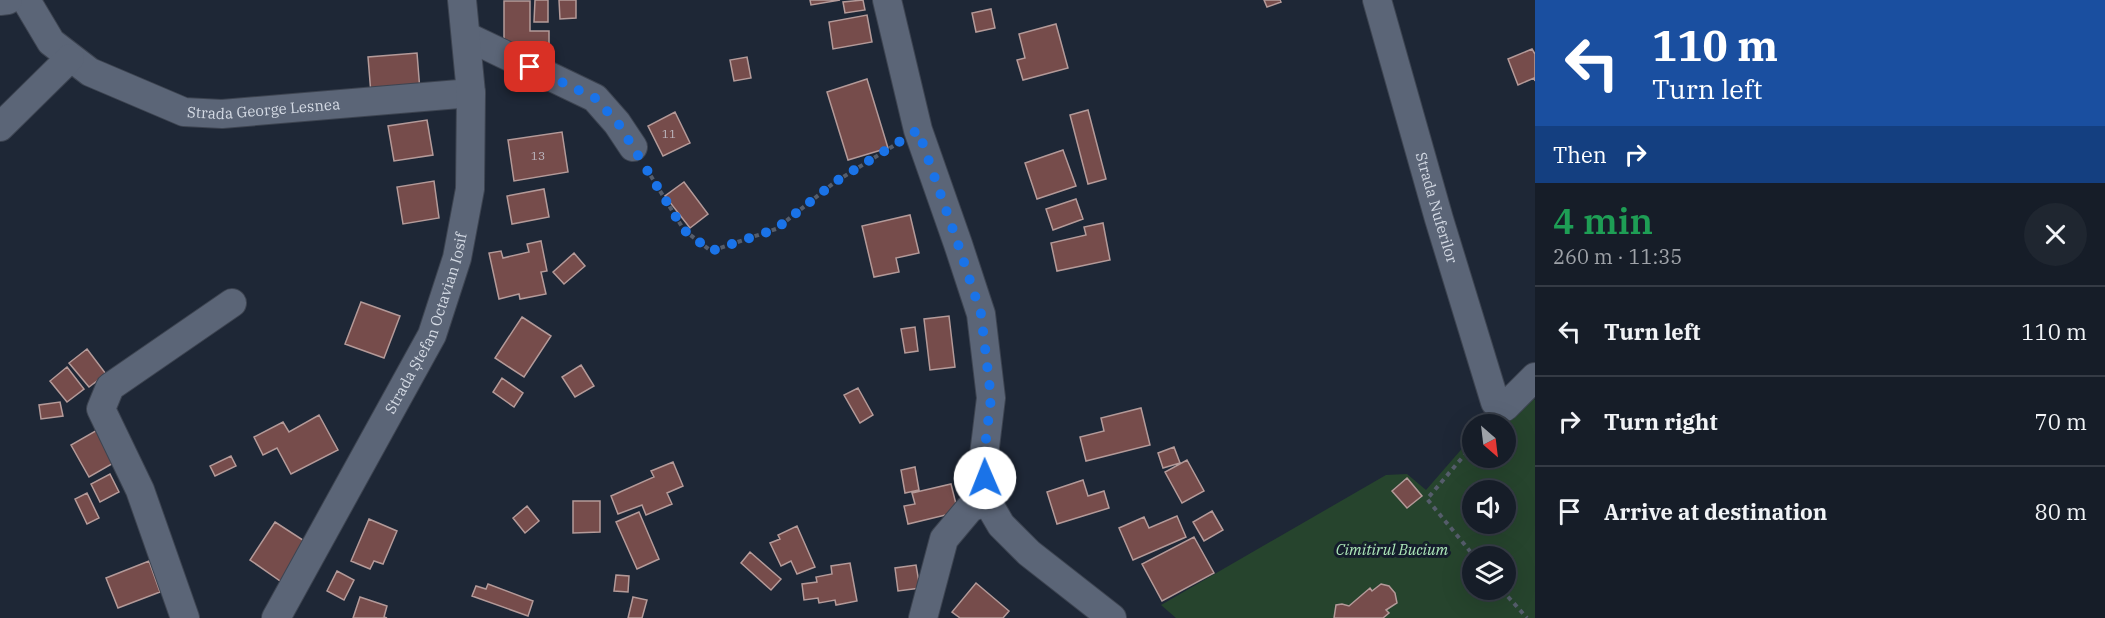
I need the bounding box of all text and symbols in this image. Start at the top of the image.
text: 110 m [1652,18,1778,73]
icon: left [1553,24,1631,102]
pin [504,41,555,92]
icon: arrive [513,50,546,83]
text: Turn left [1652,71,1763,106]
street label: Strada George Lesnea [186,94,341,123]
house number: 11 [662,126,676,141]
icon: right [1619,138,1652,171]
text: Then [1553,140,1607,169]
house number: 13 [531,148,545,163]
street label: Strada Nuferilor [1412,150,1462,266]
text: 4 min [1553,197,1653,244]
button: close [2024,203,2087,266]
street label: Strada Ștefan Octavian Iosif [380,230,471,417]
text: 260 m · 11:35 [1553,243,1682,270]
icon: left [1553,315,1586,348]
text: Turn left [1604,317,1700,346]
text: 110 m [2021,317,2087,346]
icon: right [1553,405,1586,438]
text: Turn right [1604,407,1718,436]
text: 70 m [2035,407,2087,436]
north arrow [1462,414,1516,468]
map controls [1462,414,1516,600]
position arrow [953,446,1017,510]
button: sound [1462,480,1516,534]
icon: arrive [1553,495,1586,528]
text: Arrive at destination [1604,497,1827,526]
text: 80 m [2035,497,2087,526]
park label: Cimitirul Bucium [1336,540,1449,559]
button: layers [1462,546,1516,600]

